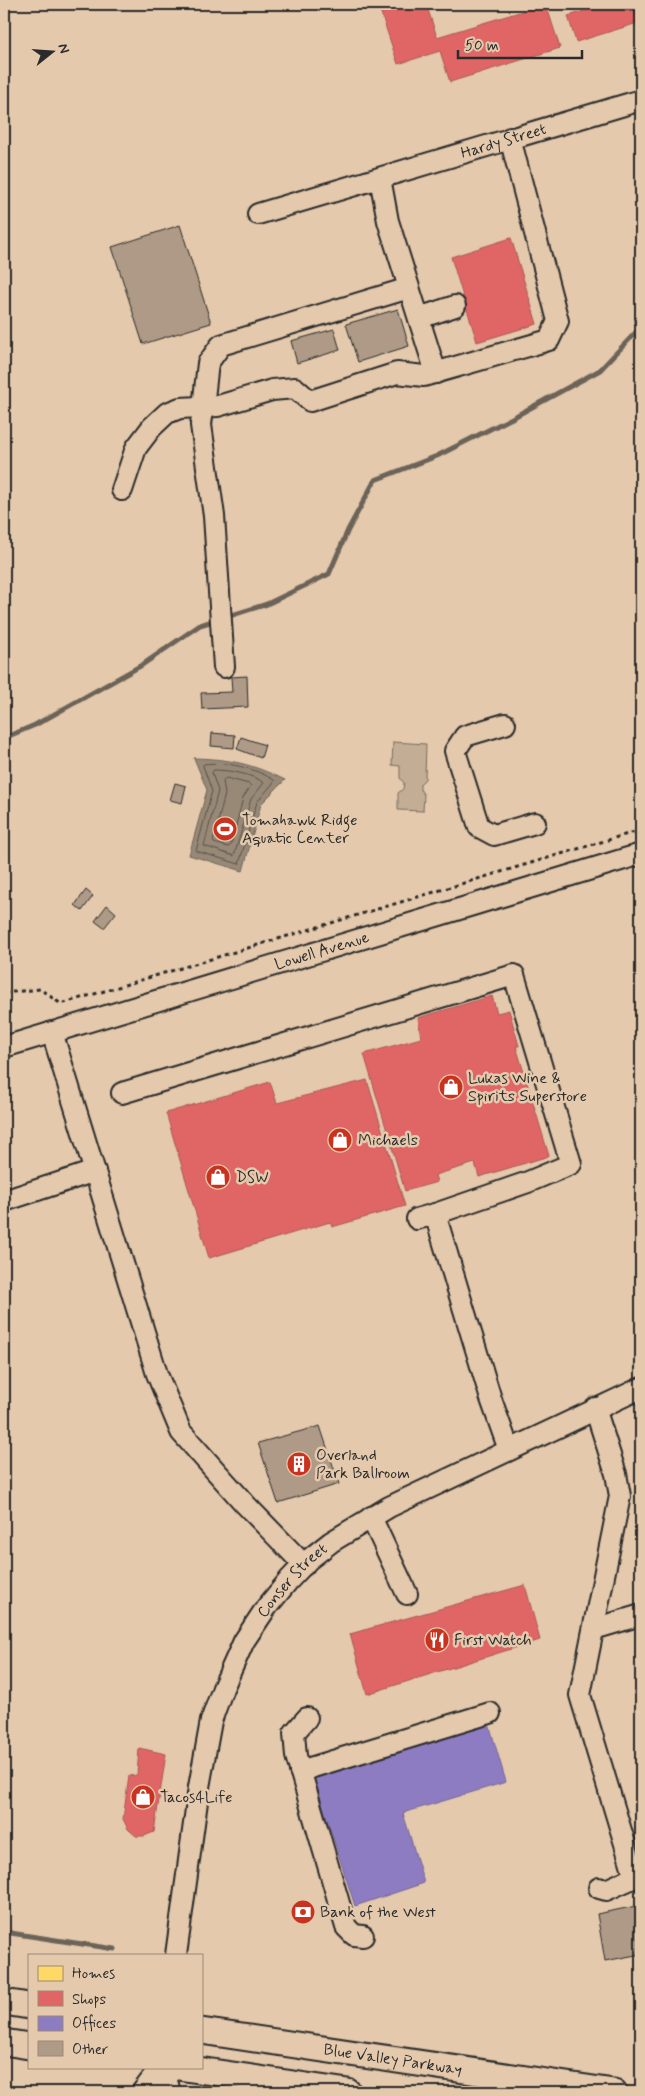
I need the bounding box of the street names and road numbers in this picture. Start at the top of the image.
street label: Hardy Street [458,118,549,164]
street label: Lowell Avenue [272,926,372,975]
street label: Conser Street [252,1538,332,1622]
street label: Blue Valley Parkway [322,2039,464,2080]

